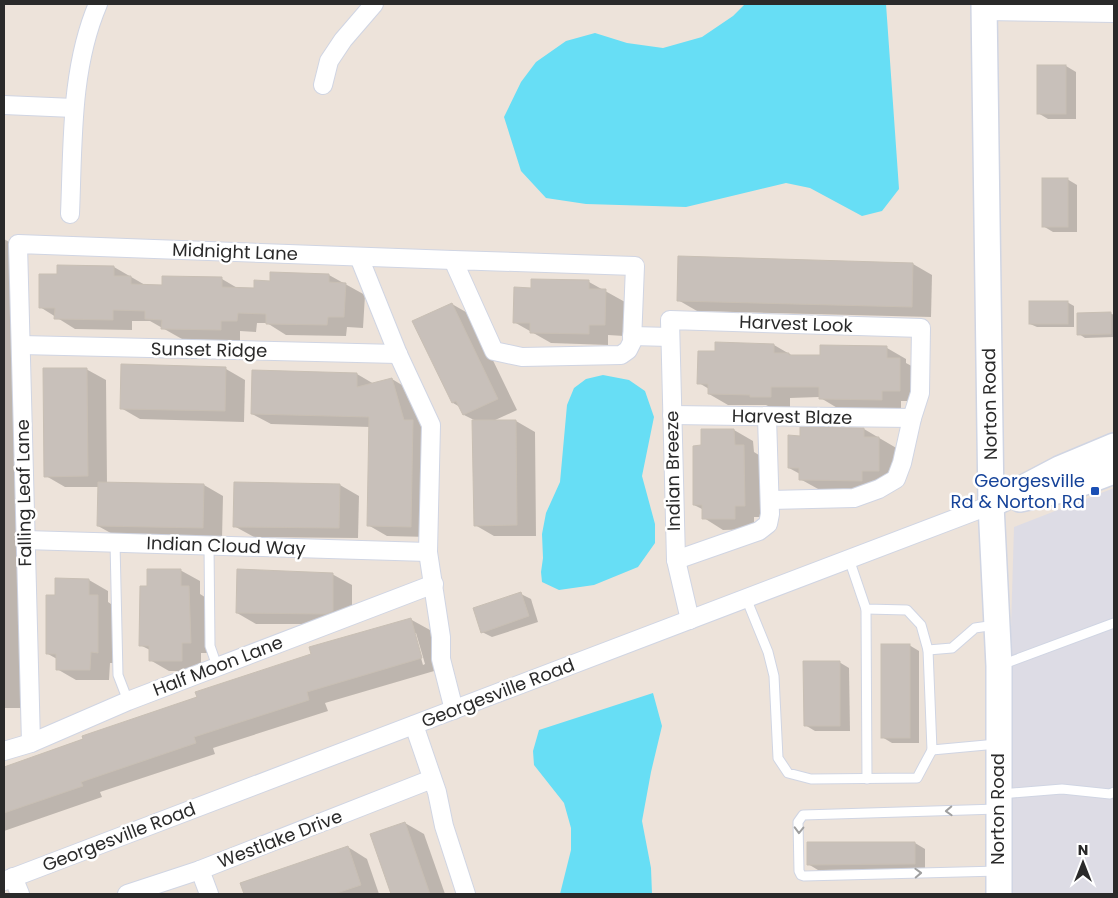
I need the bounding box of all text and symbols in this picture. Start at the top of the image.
street label: Midnight Lane [172,237,298,266]
street label: Harvest Look [739,309,854,338]
street label: Sunset Ridge [151,336,267,363]
street label: Norton Road [976,348,1003,460]
street label: Harvest Blaze [732,403,852,430]
street label: Indian Breeze [659,411,686,531]
street label: Falling Leaf Lane [10,419,37,567]
place label: Georgesville Rd & Norton Rd [951,468,1085,514]
marker: Georgesville Rd & Norton Rd [1089,485,1101,497]
street label: Indian Cloud Way [146,530,306,561]
street label: Half Moon Lane [149,629,286,702]
street label: Georgesville Road [418,652,578,733]
street label: Norton Road [985,753,1010,865]
street label: Georgesville Road [39,796,199,877]
street label: Westlake Drive [214,803,346,874]
one-way arrow [945,805,953,816]
one-way arrow [794,826,804,834]
north arrow [1058,838,1108,888]
text: N [1078,840,1088,860]
one-way arrow [914,868,922,878]

